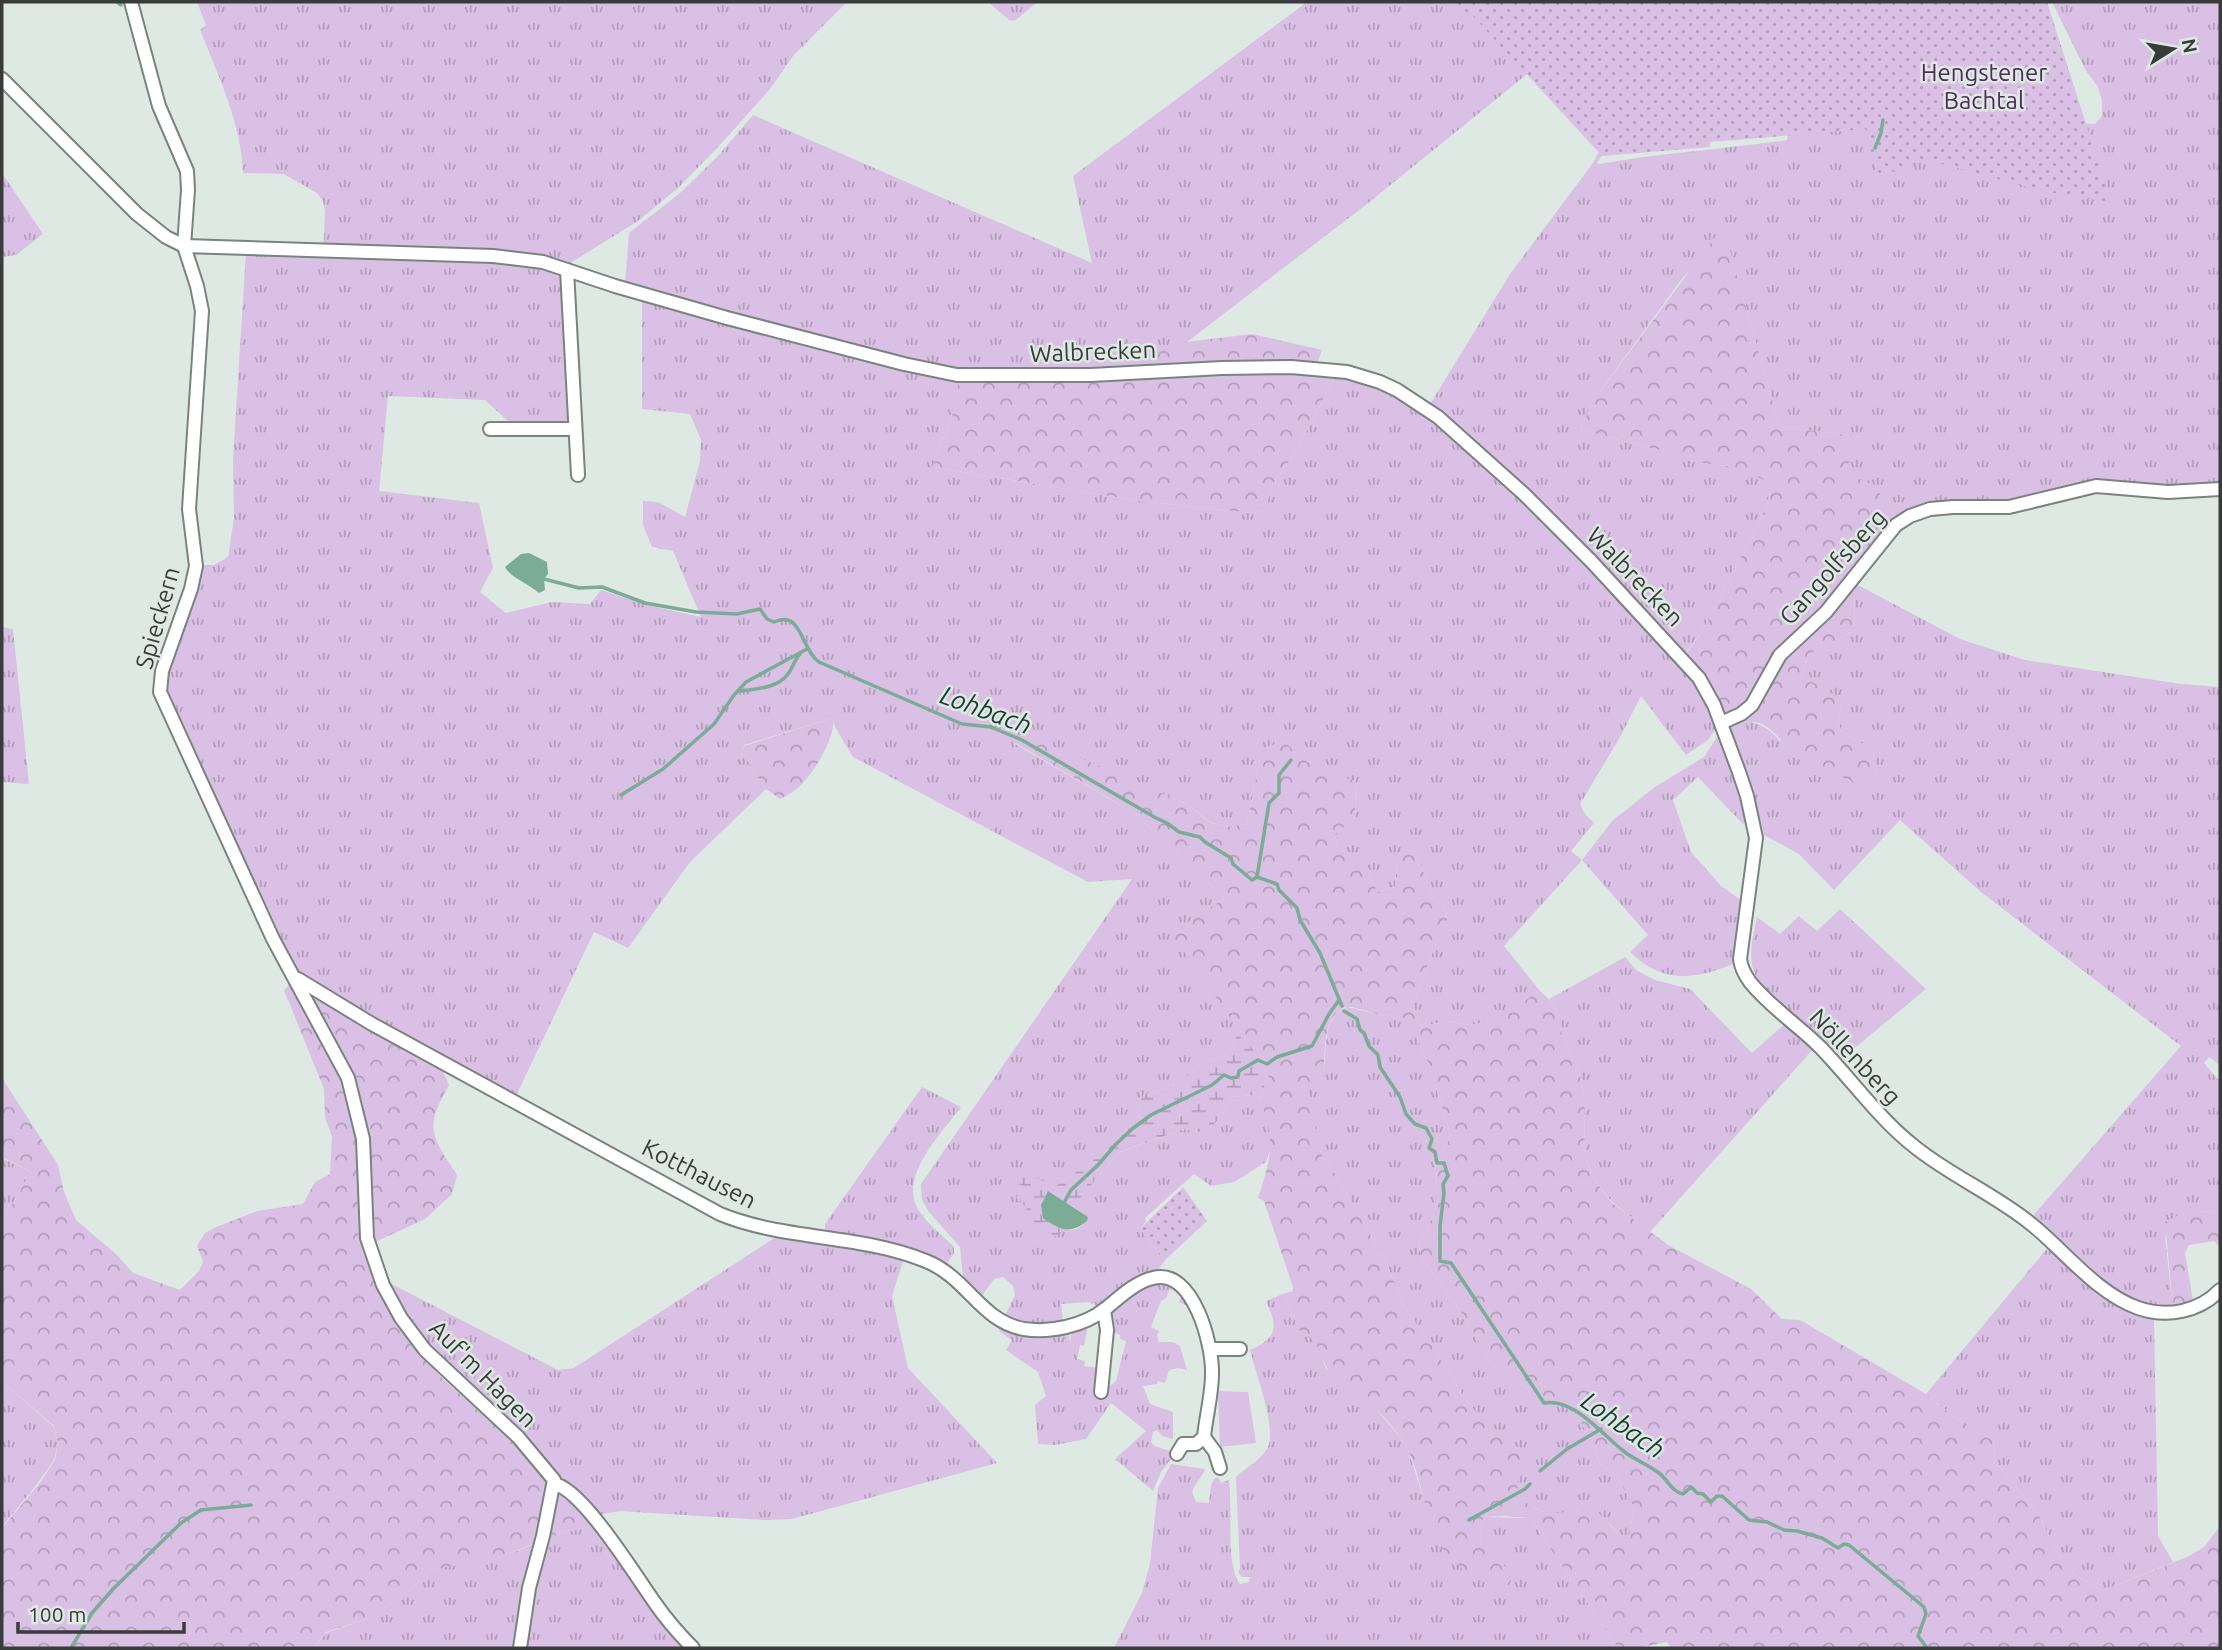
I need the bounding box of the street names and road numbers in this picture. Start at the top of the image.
street label: Walbrecken [1029,336,1157,367]
street label: Gangolfsberg [1774,503,1891,630]
street label: Walbrecken [1582,522,1689,632]
street label: Spieckern [130,564,185,672]
street label: Nöllenberg [1804,1003,1906,1110]
street label: Kotthausen [638,1133,761,1214]
street label: Auf'm Hagen [424,1315,542,1433]

